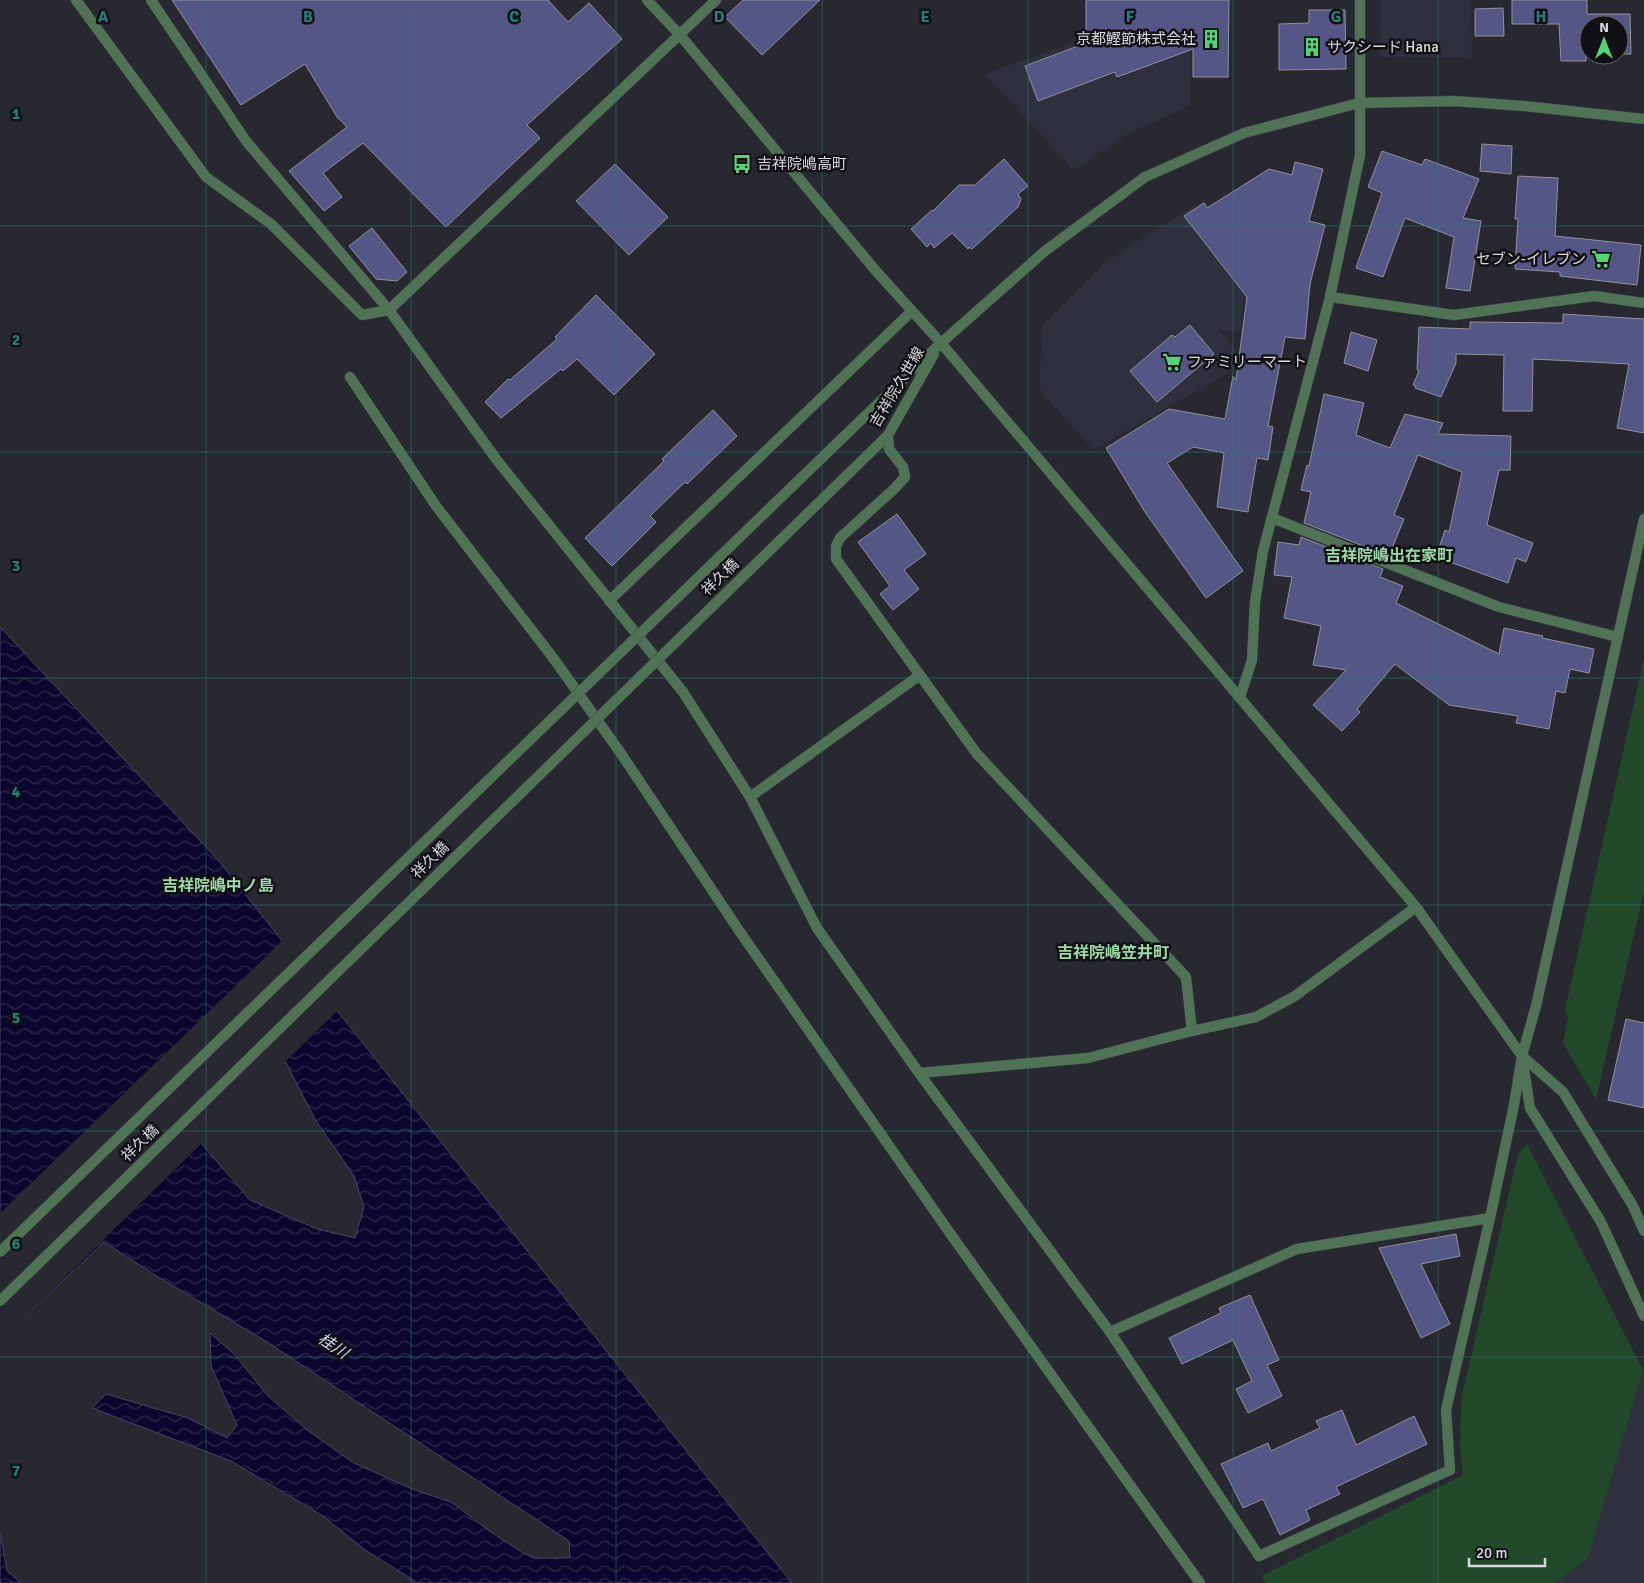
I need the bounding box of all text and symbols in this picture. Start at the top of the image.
text: A [98,7,109,27]
text: B [303,7,313,27]
text: C [509,7,519,27]
text: D [714,7,725,27]
text: E [920,7,930,27]
text: F [1126,7,1135,27]
text: G [1331,7,1341,27]
text: H [1536,7,1546,27]
north arrow [1579,15,1629,65]
text: N [1599,19,1609,36]
building icon: 京都鰹節株式会社 [1200,28,1222,50]
place label: 京都鰹節株式会社 [1076,30,1196,48]
building icon: サクシード Hana [1301,36,1323,58]
place label: サクシード Hana [1327,38,1439,56]
text: 1 [12,104,21,124]
bus stop icon: 吉祥院嶋高町 [731,153,753,175]
place label: 吉祥院嶋高町 [757,155,847,173]
supermarket icon: セブン-イレブン [1590,248,1612,270]
place label: セブン-イレブン [1476,250,1586,268]
text: 2 [12,330,20,350]
street label: 吉祥院久世線 [866,344,928,430]
supermarket icon: ファミリーマート [1161,351,1183,373]
place label: ファミリーマート [1187,353,1307,371]
district label: 吉祥院嶋出在家町 [1325,546,1453,566]
street label: 祥久橋 [698,555,742,599]
text: 3 [12,556,20,576]
text: 4 [12,782,21,802]
street label: 祥久橋 [408,838,452,882]
district label: 吉祥院嶋中ノ島 [162,876,274,896]
district label: 吉祥院嶋笠井町 [1057,943,1169,963]
text: 5 [12,1008,20,1028]
street label: 祥久橋 [118,1121,162,1165]
text: 6 [12,1234,21,1254]
water label: 桂川 [314,1329,354,1364]
text: 7 [12,1461,21,1481]
scale bar [1469,1536,1545,1568]
text: 20 m [1476,1544,1507,1562]

